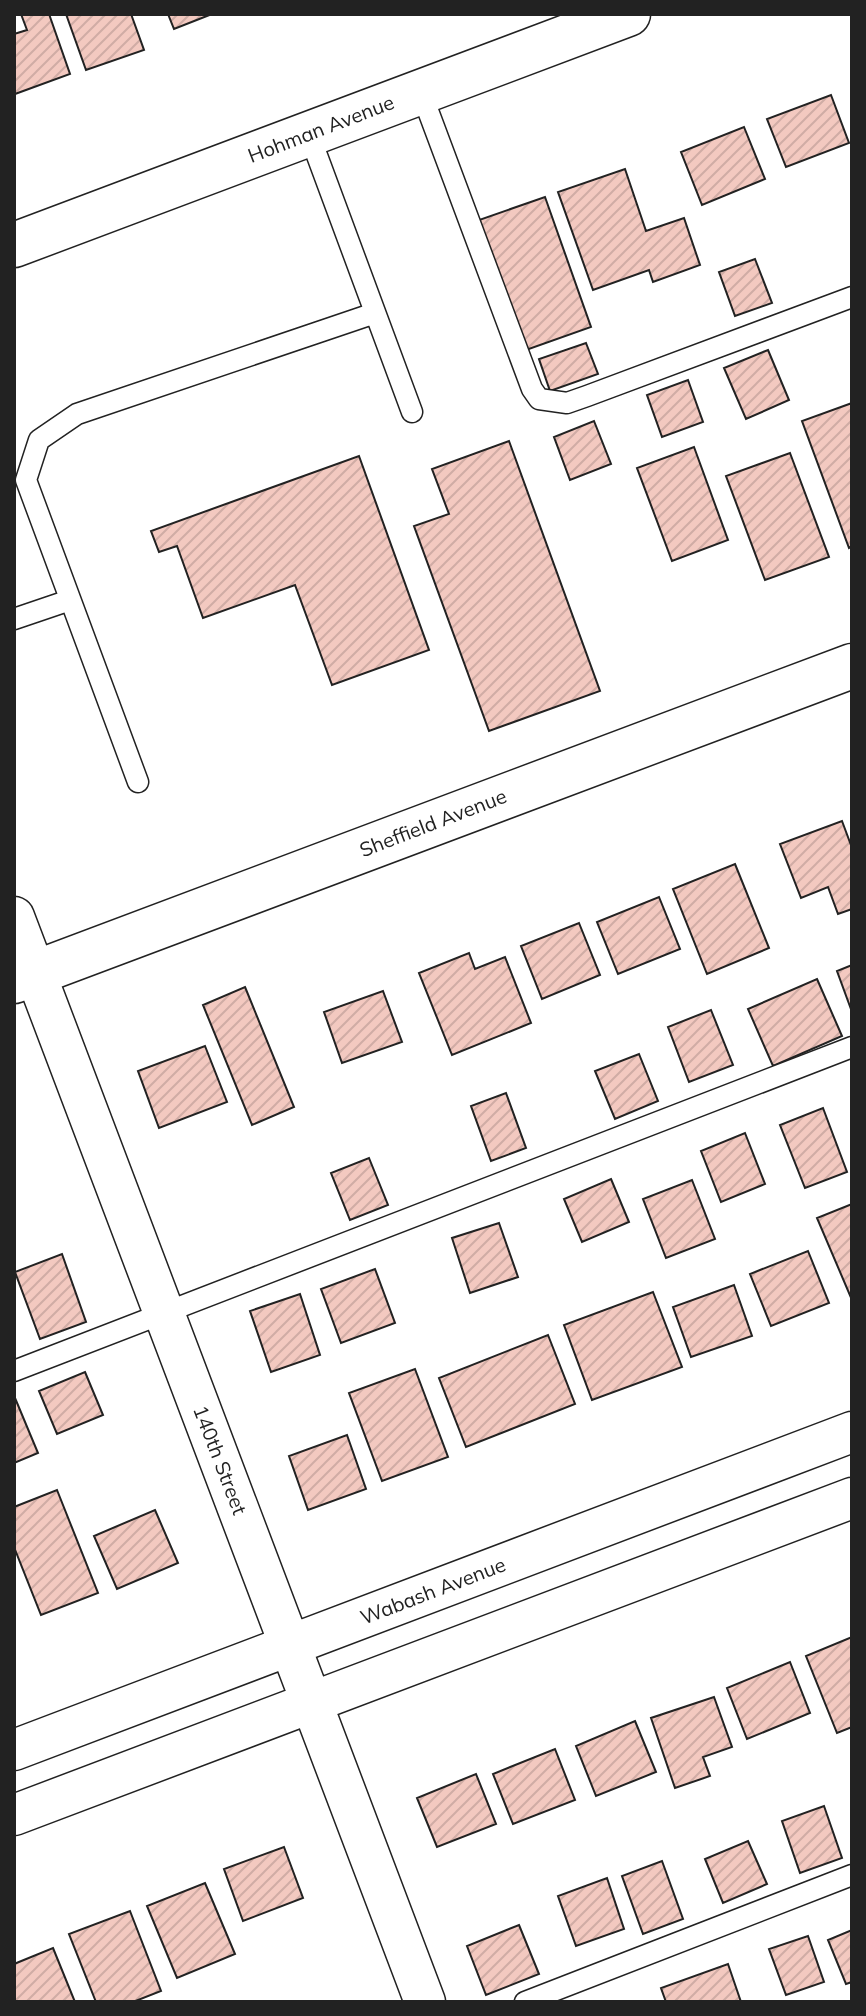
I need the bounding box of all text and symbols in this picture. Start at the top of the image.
street label: Hohman Avenue [244,89,397,168]
street label: Sheffield Avenue [356,783,510,862]
street label: 140th Street [188,1402,253,1518]
street label: Wabash Avenue [357,1551,509,1630]

